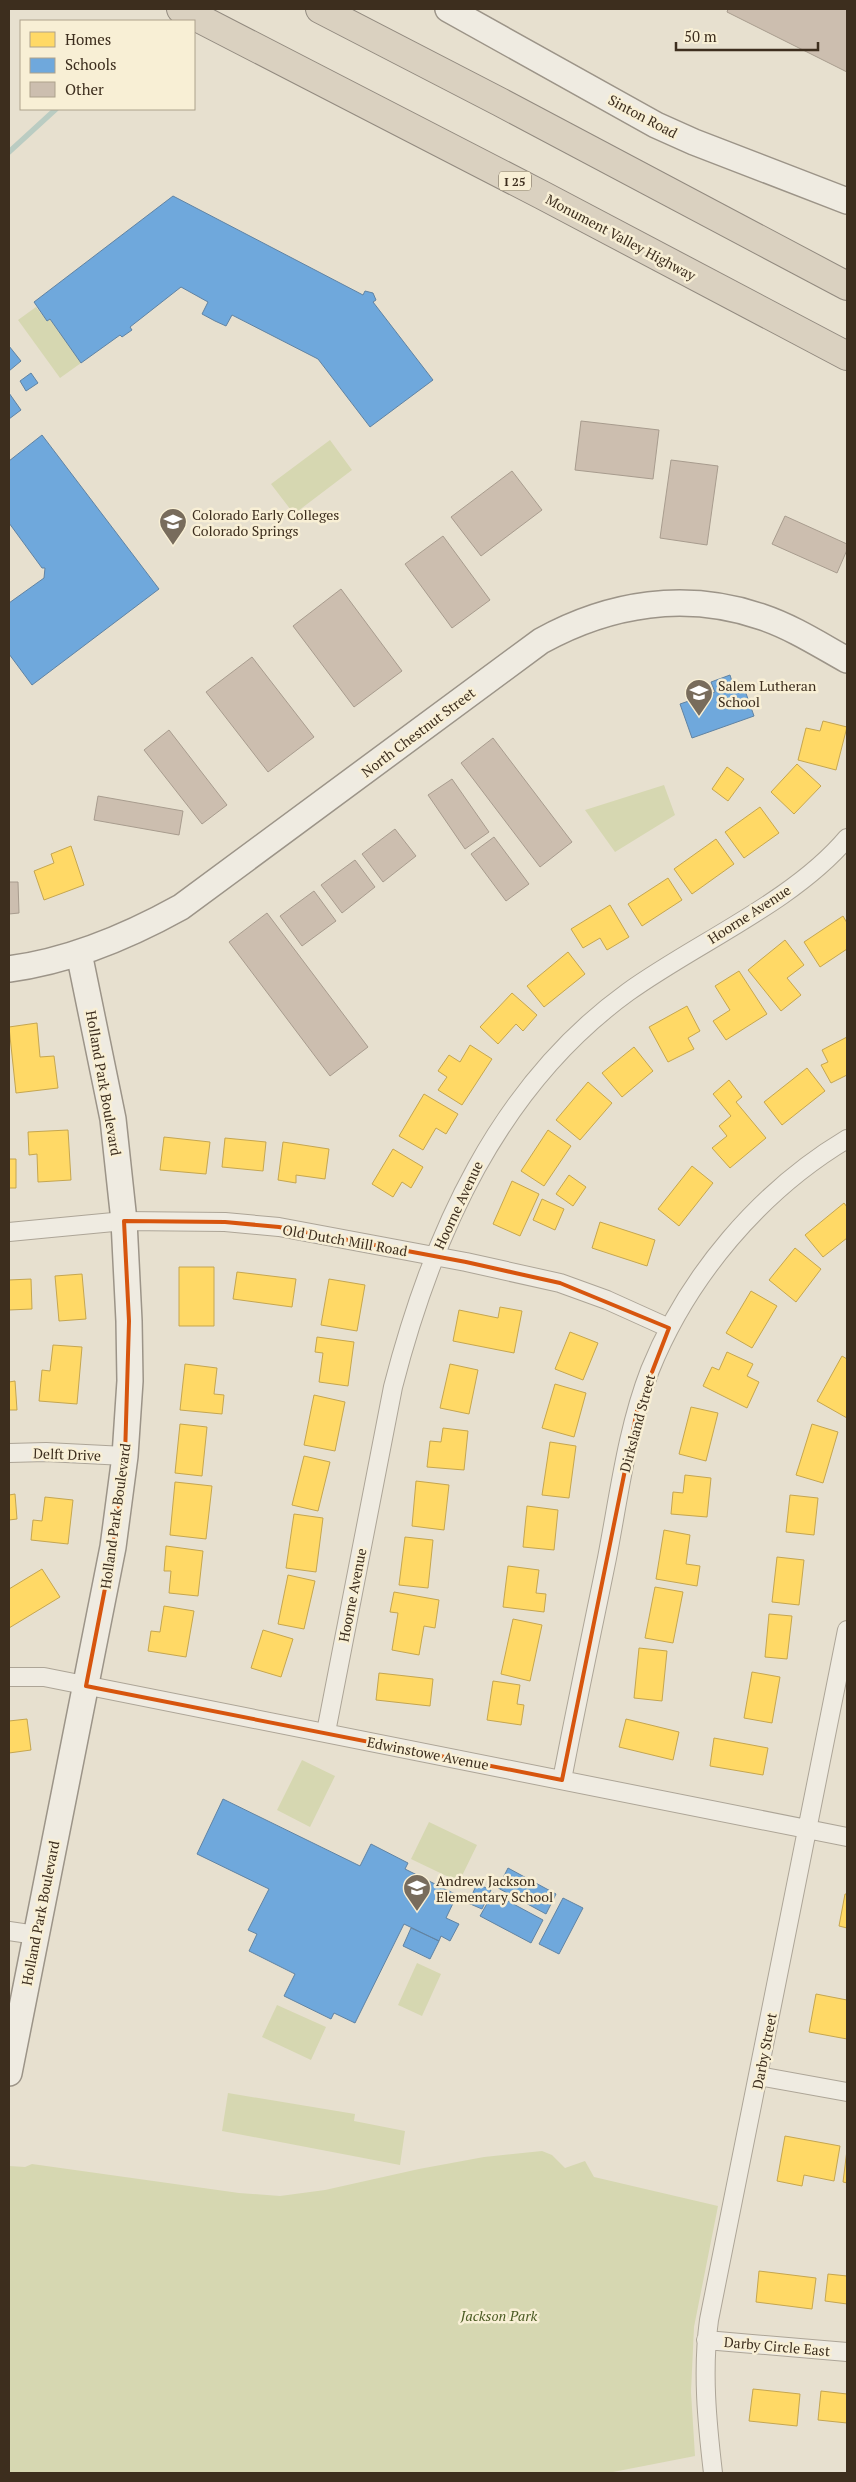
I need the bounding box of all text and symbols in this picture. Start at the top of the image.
legend [20,20,195,110]
scale bar [676,20,818,52]
text: 50 m [684,26,717,46]
text: Homes [65,29,111,49]
text: Schools [65,54,116,74]
text: Other [65,79,104,99]
street label: Sinton Road [605,90,681,142]
road number: I 25 [499,172,531,190]
street label: Monument Valley Highway [543,189,700,285]
place label: Colorado Early Colleges Colorado Springs [192,505,339,540]
school or university icon: Colorado Early Colleges Colorado Springs [158,507,188,546]
place label: Salem Lutheran School [718,676,817,711]
school or university icon: Salem Lutheran School [684,678,714,717]
street label: North Chestnut Street [357,682,479,781]
street label: Hoorne Avenue [704,880,794,948]
street label: Holland Park Boulevard [82,1009,126,1157]
street label: Hoorne Avenue [429,1158,487,1252]
street label: Old Dutch Mill Road [281,1220,409,1260]
street label: Dirksland Street [615,1371,659,1474]
street label: Holland Park Boulevard [95,1442,135,1590]
street label: Delft Drive [33,1443,101,1465]
street label: Hoorne Avenue [334,1546,370,1644]
street label: Edwinstowe Avenue [366,1732,490,1774]
street label: Holland Park Boulevard [17,1839,63,1987]
place label: Andrew Jackson Elementary School [436,1871,553,1906]
school or university icon: Andrew Jackson Elementary School [402,1873,432,1912]
street label: Darby Street [747,2010,781,2091]
park label: Jackson Park [460,2306,538,2325]
street label: Darby Circle East [723,2332,832,2360]

